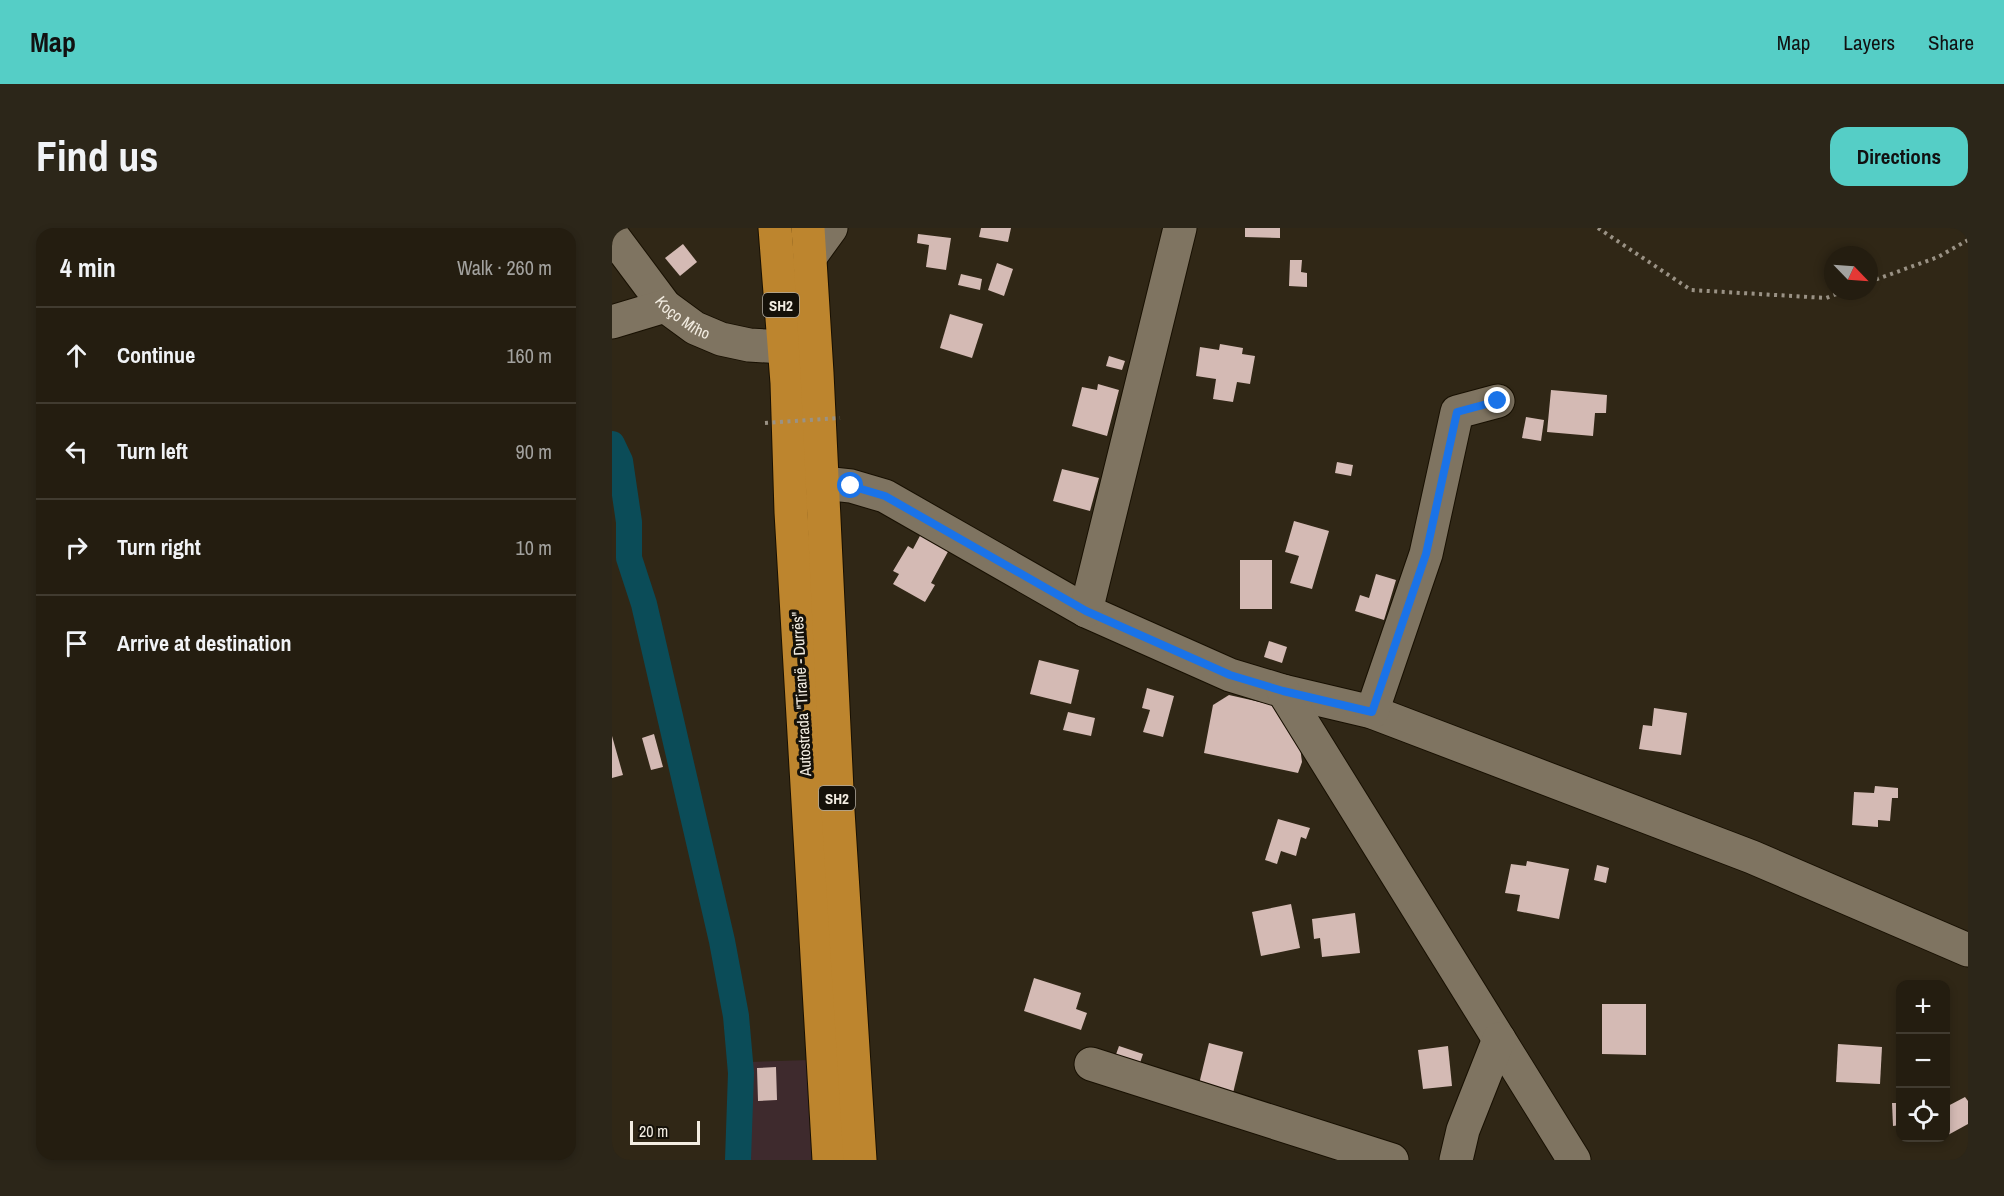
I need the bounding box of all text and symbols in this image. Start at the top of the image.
text: Map [30,23,76,61]
text: Map [1777,28,1810,57]
text: Layers [1843,28,1895,57]
text: Share [1928,28,1974,57]
button: Directions [1830,127,1968,186]
text: Find us [36,128,158,184]
north arrow [1824,246,1878,300]
text: 4 min [60,250,116,285]
text: Walk · 260 m [457,254,552,281]
street label: Koço Miho [650,291,714,344]
road number: SH2 [763,293,799,317]
icon: ahead [60,339,93,372]
text: Continue [117,340,195,370]
text: 160 m [506,342,552,369]
route end [1484,387,1510,413]
icon: left [60,435,93,468]
text: Turn left [117,436,188,466]
text: 90 m [516,438,552,465]
route start [837,472,863,498]
icon: right [60,531,93,564]
text: Turn right [117,532,201,562]
text: 10 m [516,534,552,561]
street label: Autostrada "Tiranë - Durrës" [786,611,816,778]
icon: arrive [60,627,93,660]
text: Arrive at destination [117,628,291,658]
road number: SH2 [819,786,855,810]
map controls [1896,980,1950,1142]
button: + [1896,980,1950,1034]
button: − [1896,1034,1950,1088]
button: locate [1896,1088,1950,1142]
scale bar [630,1118,700,1146]
text: 20 m [639,1120,668,1142]

